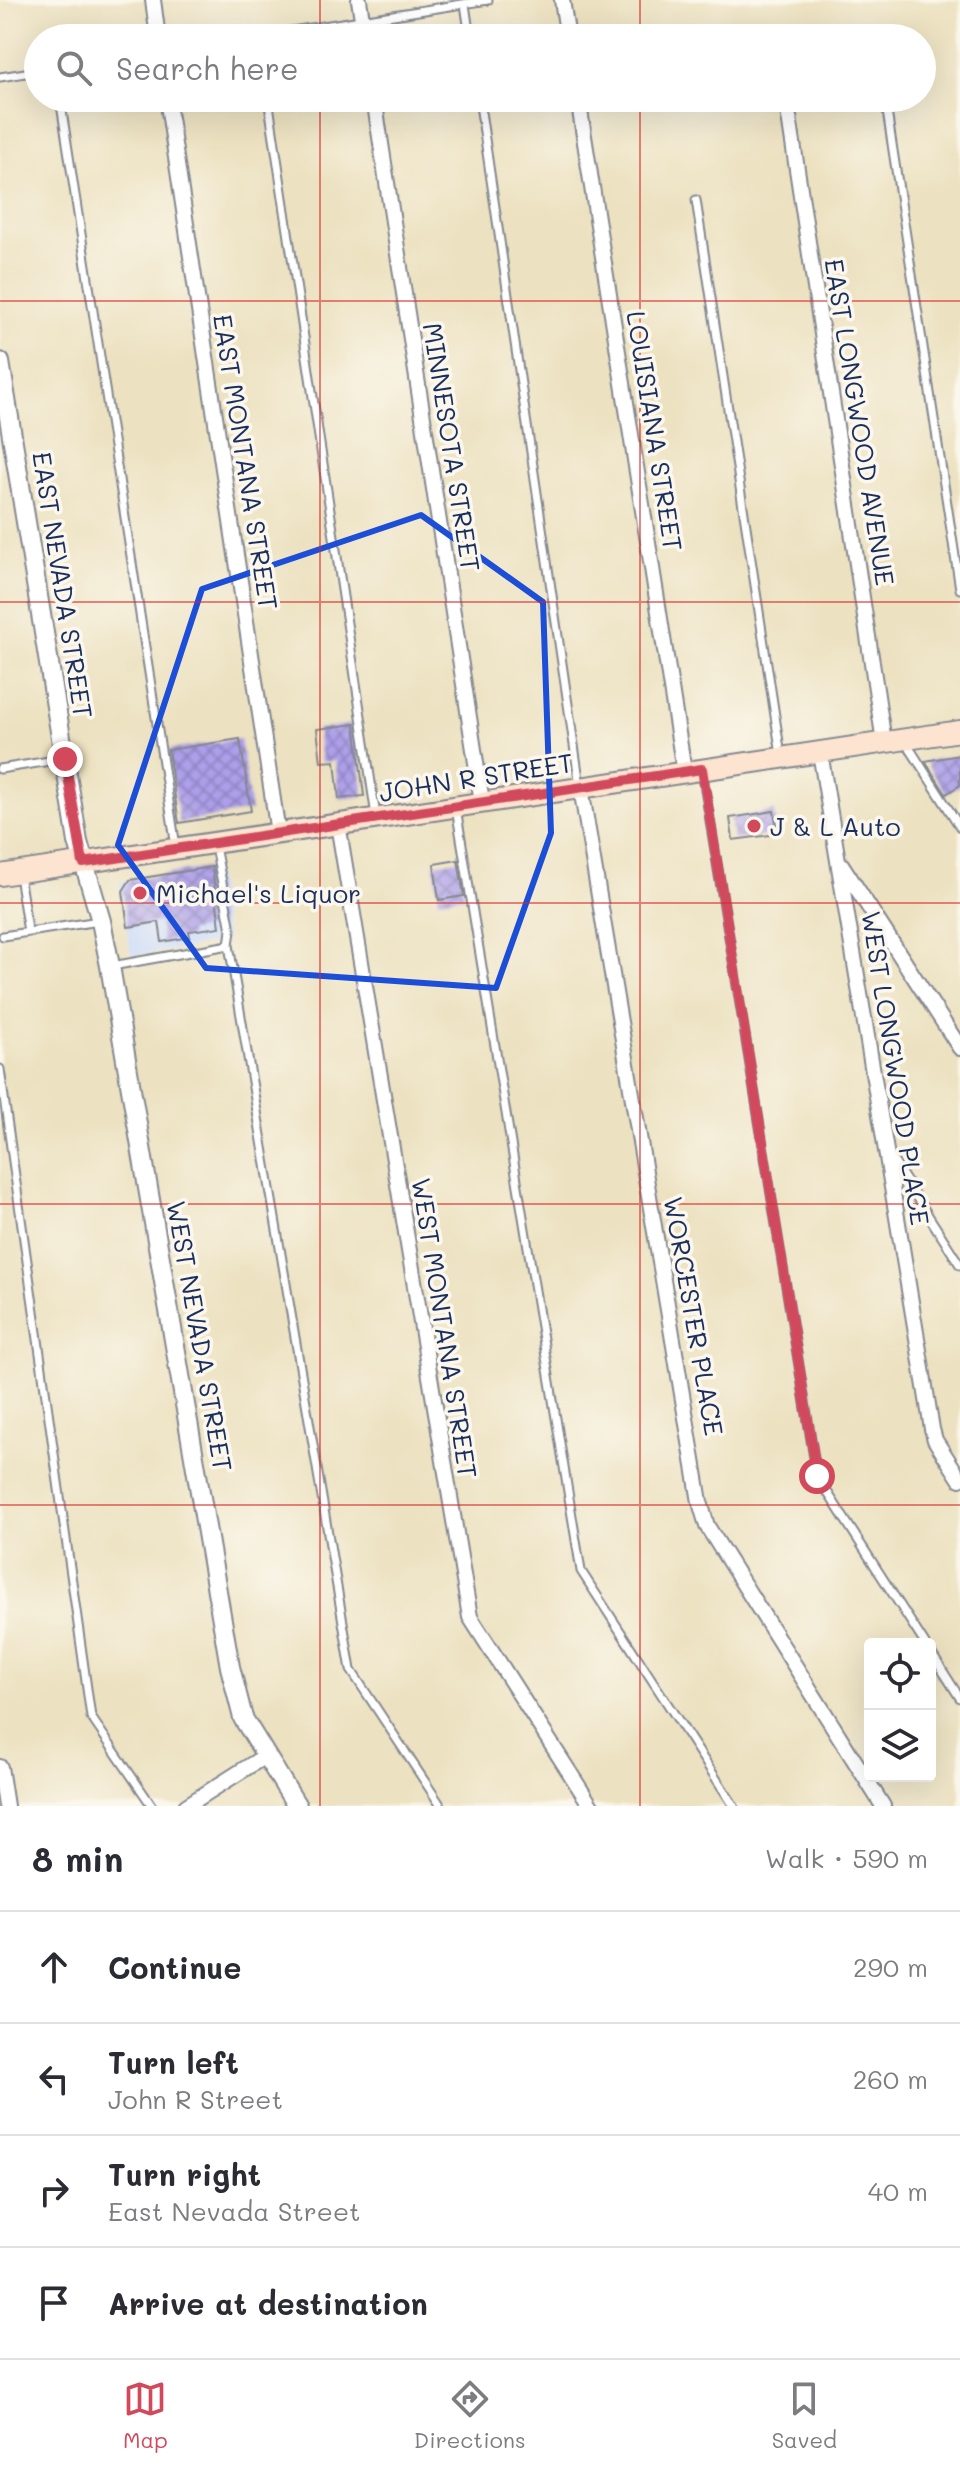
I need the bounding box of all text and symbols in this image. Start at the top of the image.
search box [24,24,936,112]
icon: search [52,46,96,90]
text: Search here [116,48,299,88]
street label: EAST LONGWOOD AVENUE [817,256,903,588]
street label: LOUISIANA STREET [619,309,691,553]
street label: EAST MONTANA STREET [206,312,286,612]
street label: MINNESOTA STREET [416,320,488,574]
street label: EAST NEVADA STREET [25,449,101,721]
route end [47,741,83,777]
street label: JOHN R STREET [377,745,575,809]
place label: J & L Auto [770,809,901,843]
marker: J & L Auto [745,817,763,835]
place label: Michael's Liquor [156,876,361,910]
marker: Michael's Liquor [131,884,149,902]
street label: WEST LONGWOOD PLACE [854,909,938,1227]
street label: WEST MONTANA STREET [404,1175,486,1481]
street label: WORCESTER PLACE [656,1194,732,1438]
street label: WEST NEVADA STREET [159,1198,241,1474]
route start [799,1458,835,1494]
map controls [864,1638,936,1782]
button: locate [864,1638,936,1710]
button: layers [864,1710,936,1782]
text: 8 min [32,1836,123,1881]
text: Walk · 590 m [765,1841,928,1875]
icon: ahead [32,1945,76,1989]
text: Continue [108,1947,241,1987]
text: 290 m [853,1950,928,1984]
text: Turn left [108,2042,239,2082]
icon: left [32,2057,76,2101]
text: 260 m [853,2062,928,2096]
text: John R Street [108,2082,283,2116]
text: Turn right [108,2154,261,2194]
icon: right [32,2169,76,2213]
text: 40 m [868,2174,928,2208]
text: East Nevada Street [108,2194,361,2228]
icon: arrive [32,2281,76,2325]
text: Arrive at destination [108,2283,428,2323]
tab: Map [123,2377,168,2454]
tab: Directions [414,2377,526,2454]
tab: Saved [772,2377,837,2454]

